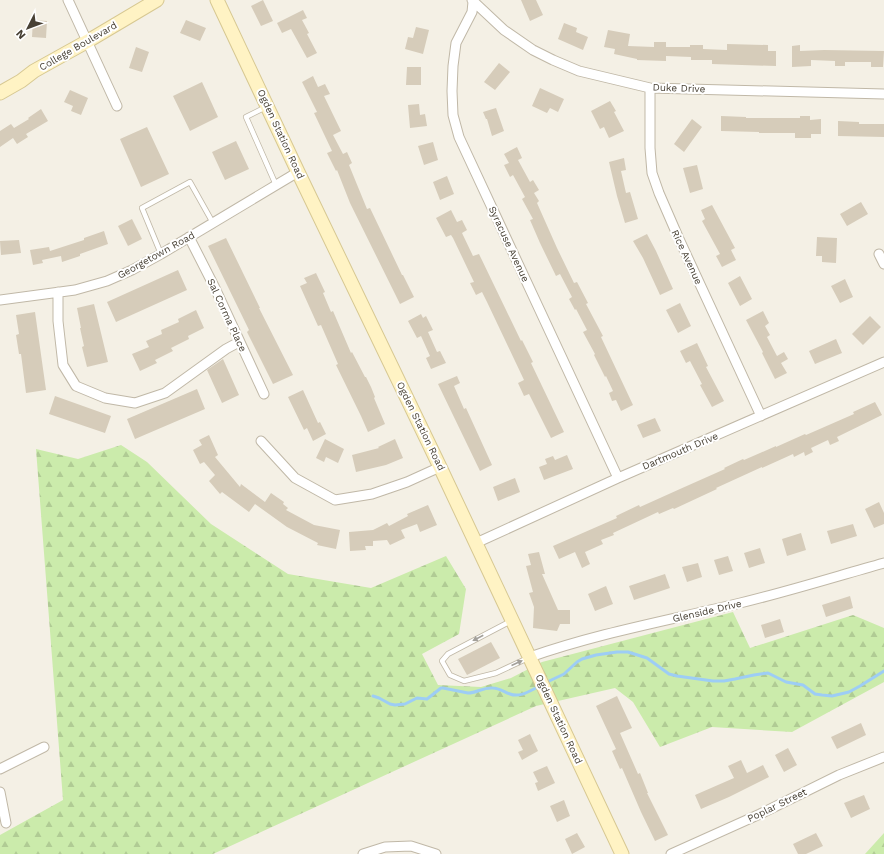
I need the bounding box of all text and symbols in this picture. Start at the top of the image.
north arrow [8,8,48,48]
street label: College Boulevard [37,19,119,73]
text: N [13,27,28,42]
street label: Duke Drive [652,82,706,94]
street label: Ogden Station Road [255,88,307,180]
street label: Syracuse Avenue [487,204,531,284]
street label: Rice Avenue [670,228,705,286]
street label: Georgetown Road [116,229,196,281]
street label: Sal Corma Place [205,277,249,354]
street label: Ogden Station Road [395,380,447,472]
street label: Dartmouth Drive [640,430,720,472]
street label: Glenside Drive [671,598,743,624]
one-way arrow [472,635,484,641]
one-way arrow [512,660,523,666]
street label: Ogden Station Road [533,673,585,765]
street label: Poplar Street [746,786,809,824]

